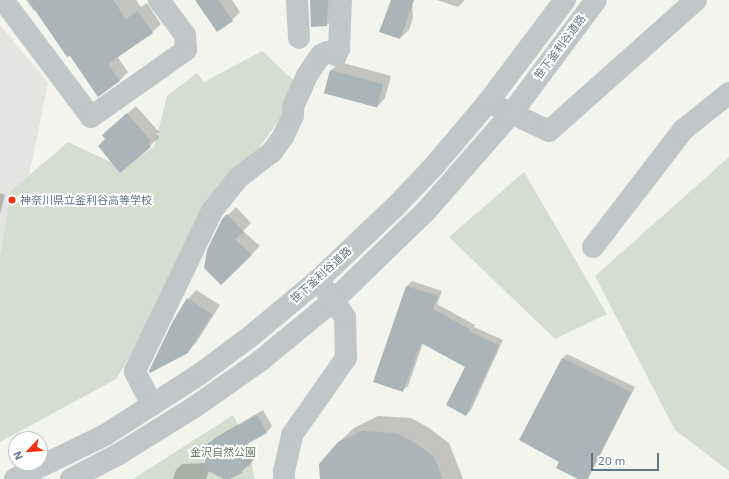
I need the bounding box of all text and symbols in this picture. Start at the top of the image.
street label: 笹下釜利谷道路 [532,12,588,82]
place label: 神奈川県立釜利谷高等学校 [20,193,152,207]
marker: 神奈川県立釜利谷高等学校 [7,195,17,205]
street label: 笹下釜利谷道路 [288,244,354,306]
north arrow [8,431,48,471]
park label: 金沢自然公園 [190,445,256,459]
scale bar [593,445,661,471]
text: N [10,450,25,462]
text: 20 m [598,453,625,467]

